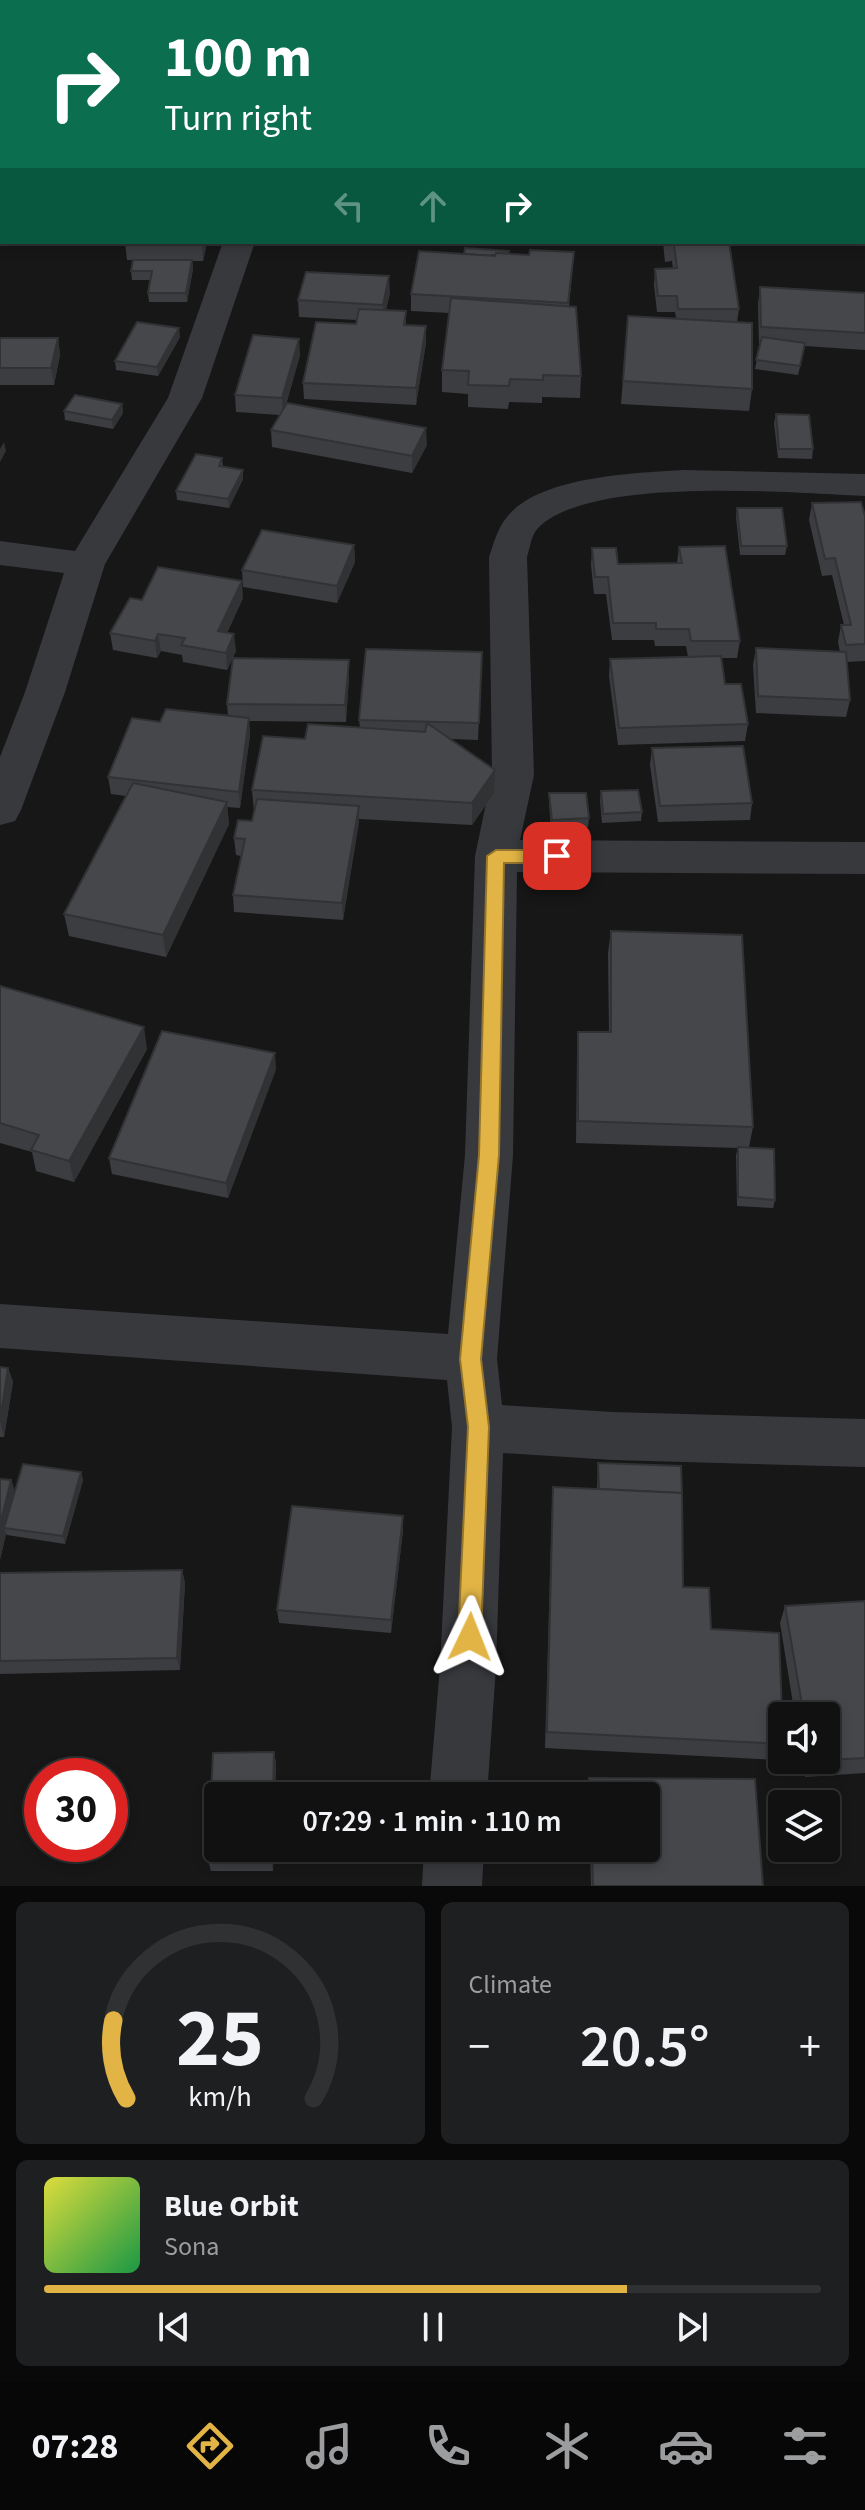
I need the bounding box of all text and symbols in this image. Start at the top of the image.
text: 100 m [164,19,312,98]
icon: right [32,32,136,136]
text: Turn right [164,93,312,144]
icon: left [327,184,371,228]
icon: ahead [411,184,455,228]
icon: right [495,184,539,228]
pin [523,822,591,890]
icon: arrive [535,834,579,878]
position arrow [428,1595,512,1679]
map controls [768,1702,840,1862]
button: sound [768,1702,840,1774]
speed limit sign: 30 [24,1758,128,1862]
button: layers [768,1790,840,1862]
text: 07:29 · 1 min · 110 m [302,1800,562,1843]
text: Climate [469,1966,552,2003]
text: 25 [176,1980,264,2098]
text: 20.5° [580,2005,710,2090]
text: − [469,2016,490,2079]
text: + [799,2016,821,2079]
text: km/h [189,2077,252,2117]
text: Blue Orbit [164,2185,299,2228]
text: Sona [164,2228,219,2265]
icon: previous [152,2305,196,2349]
icon: pause [411,2305,455,2349]
icon: next [670,2305,714,2349]
icon: directions [182,2418,238,2474]
icon: music [301,2418,357,2474]
icon: phone [420,2418,476,2474]
icon: climate [539,2418,595,2474]
icon: car [658,2418,714,2474]
icon: filters [777,2418,833,2474]
text: 07:28 [32,2421,118,2472]

